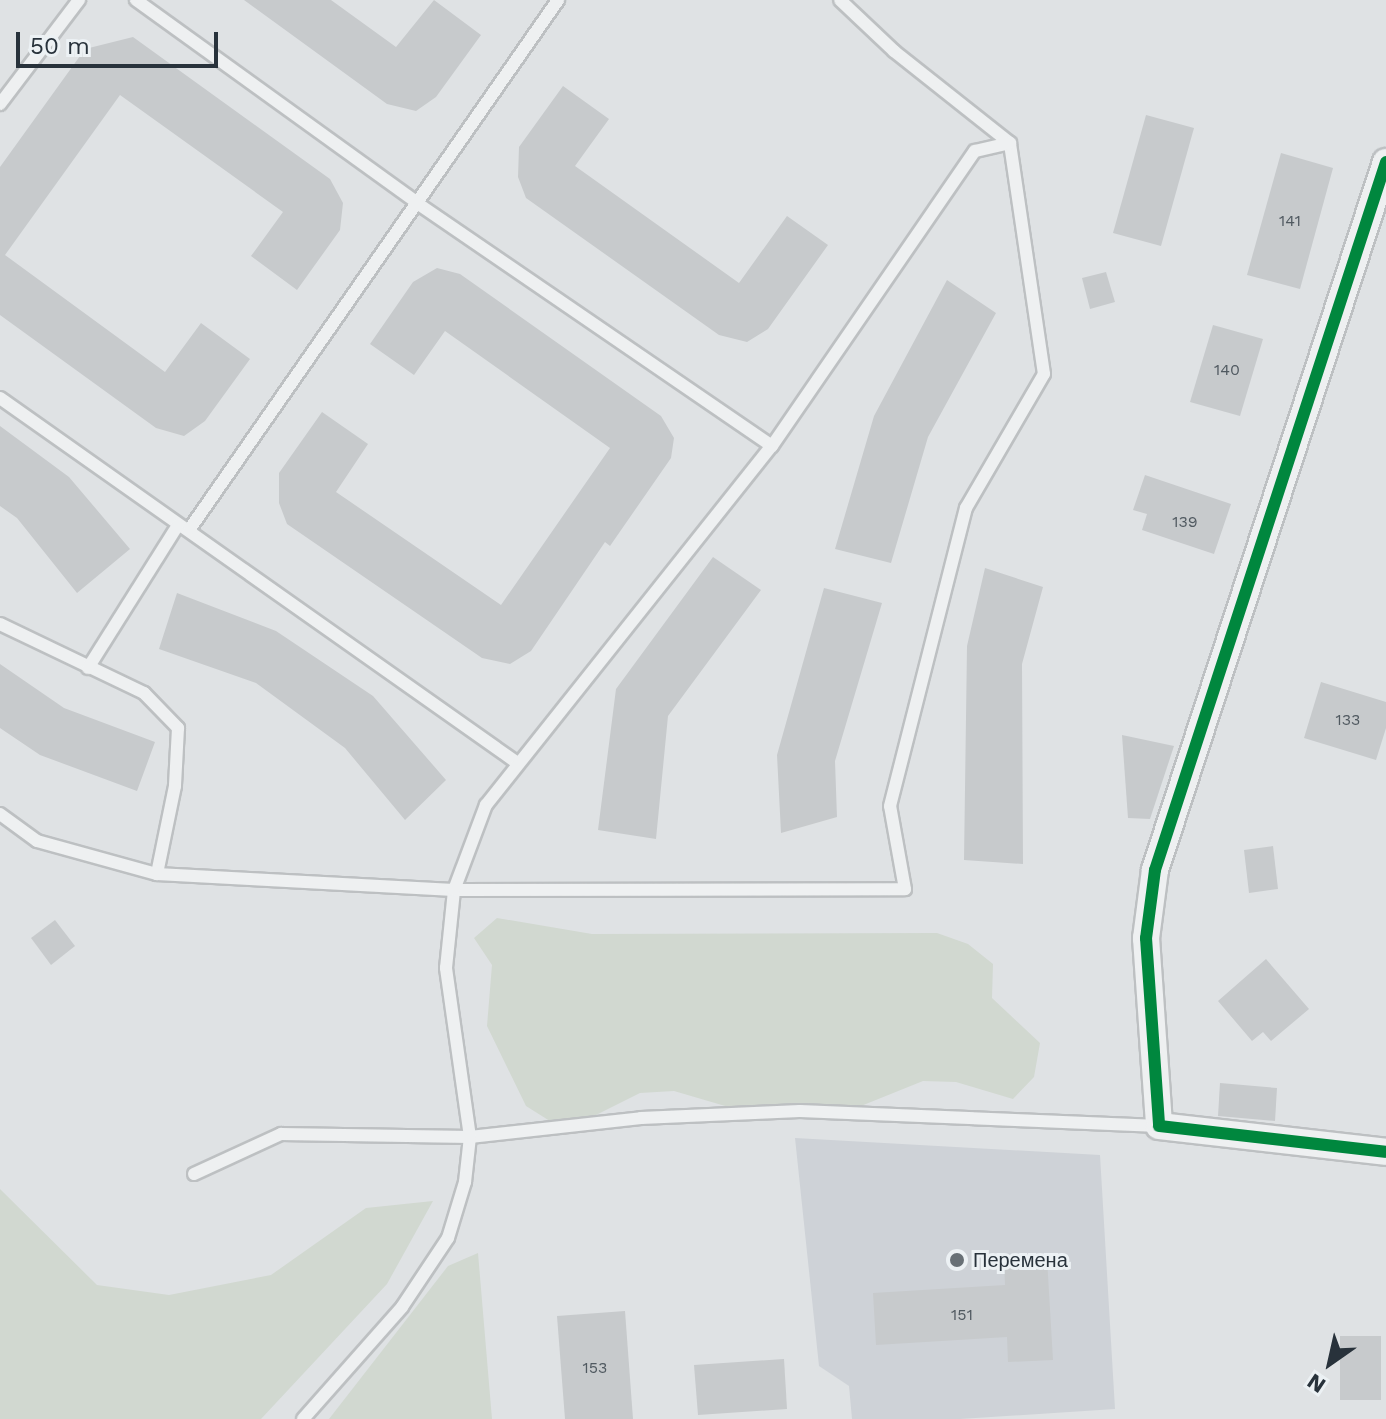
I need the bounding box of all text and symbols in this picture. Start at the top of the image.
scale bar [20,16,222,66]
text: 50 m [30,32,90,60]
house number: 141 [1279,211,1301,231]
house number: 140 [1214,360,1240,380]
house number: 139 [1172,512,1198,532]
house number: 133 [1336,710,1360,730]
place label: Перемена [973,1248,1068,1272]
marker: Перемена [948,1251,966,1269]
house number: 151 [951,1305,973,1325]
north arrow [1290,1323,1370,1403]
house number: 153 [583,1358,607,1378]
text: N [1303,1368,1330,1398]

